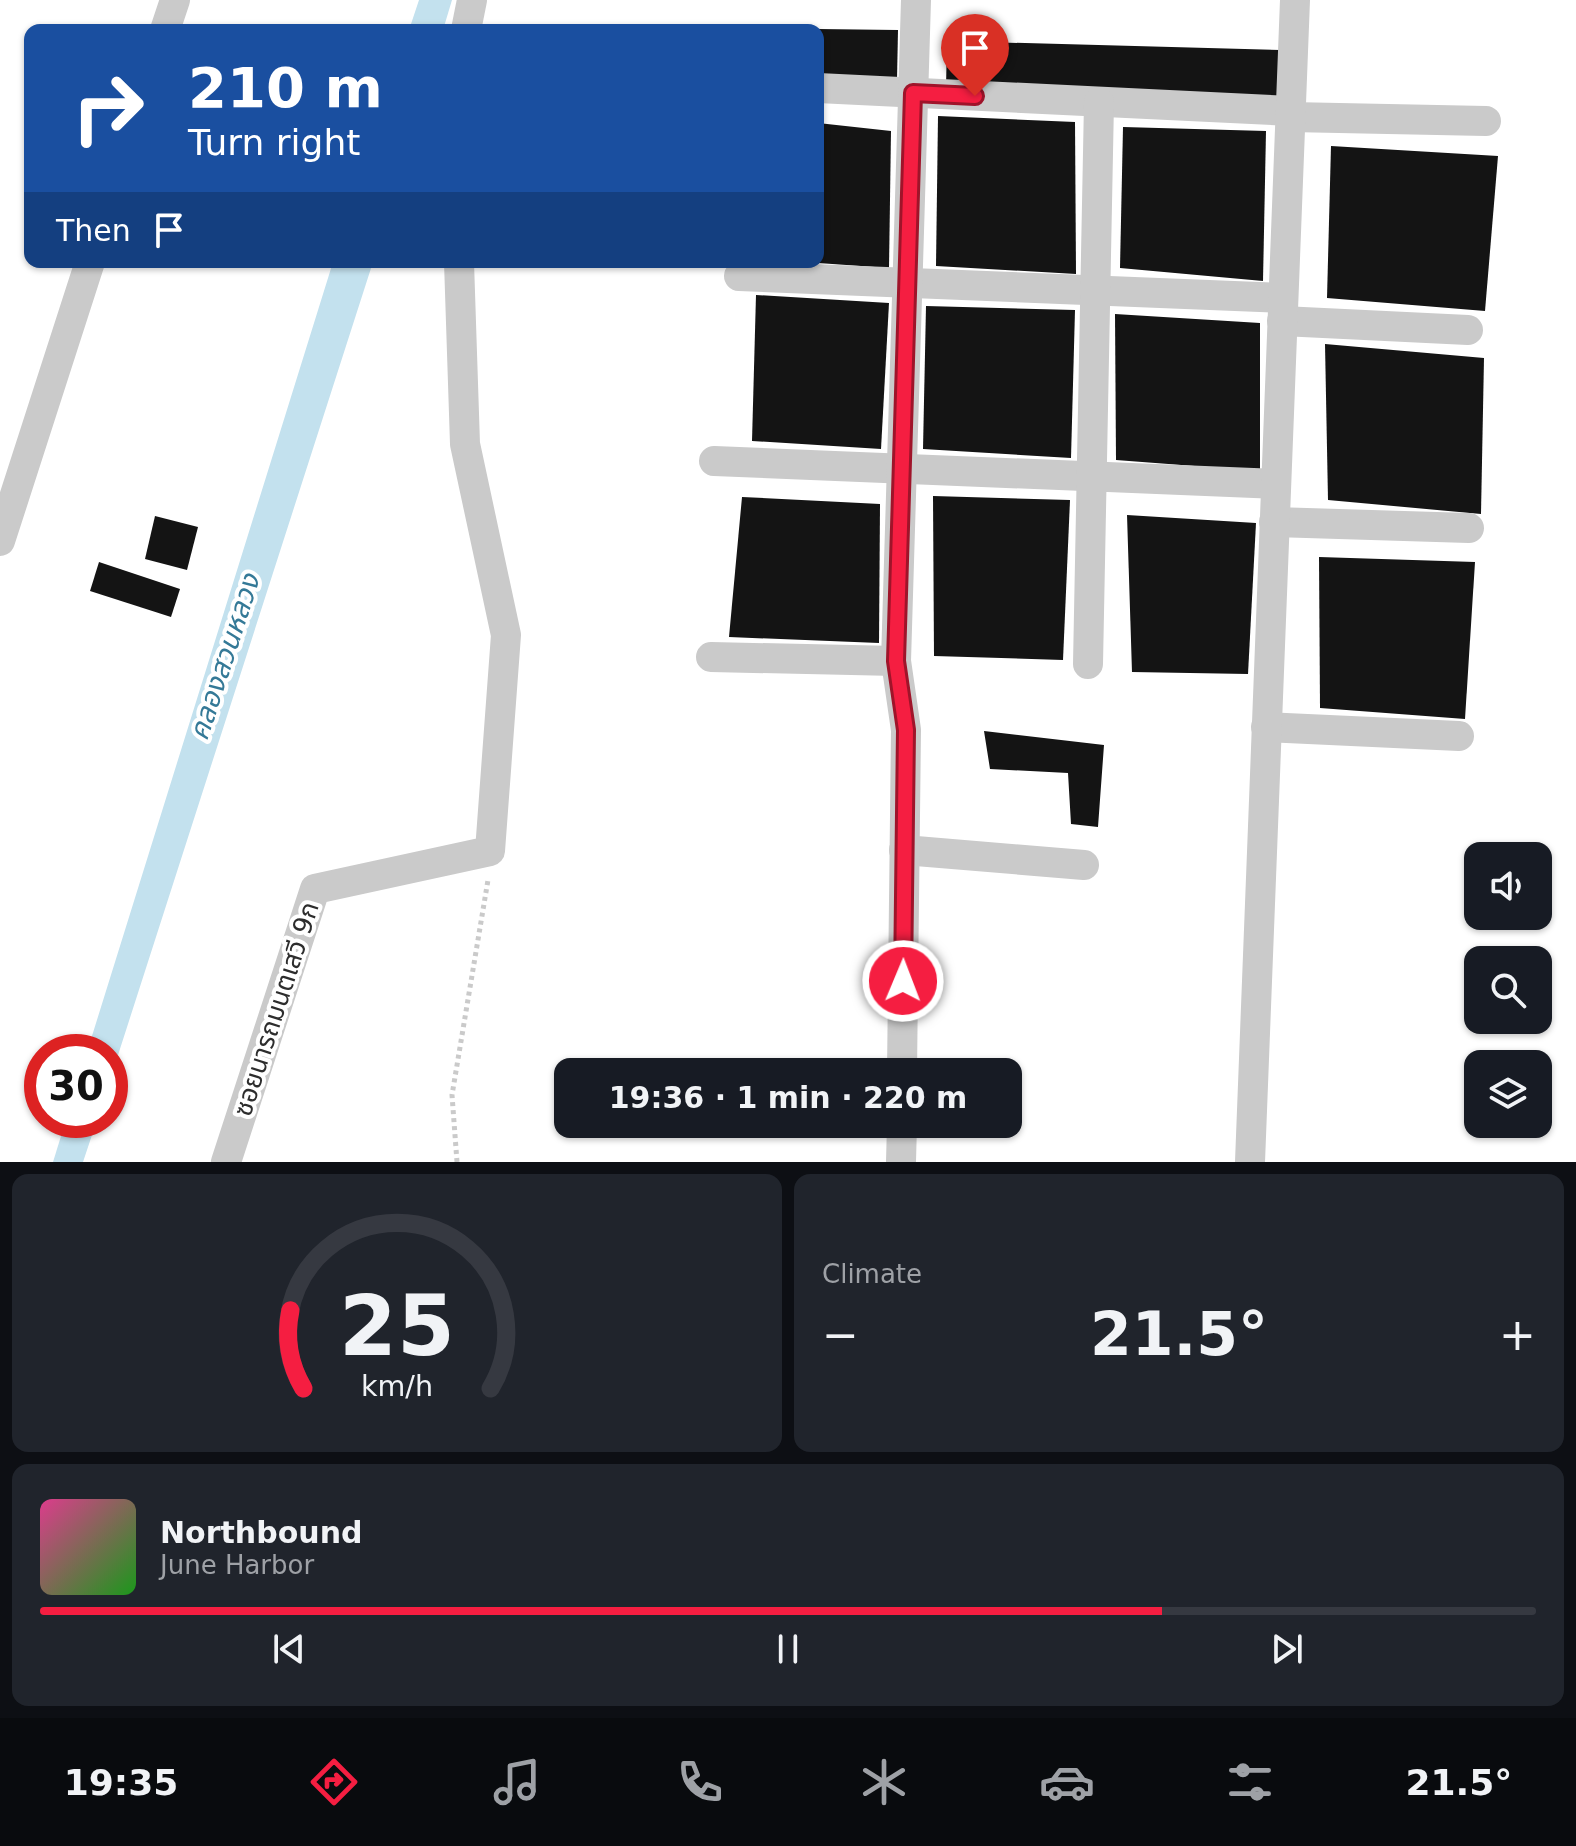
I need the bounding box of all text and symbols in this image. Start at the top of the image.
pin [941,14.0,1009,96]
icon: arrive [953,26,997,70]
text: 210 m [188,55,383,120]
icon: right [56,56,160,160]
text: Turn right [188,122,360,163]
icon: arrive [147,208,191,252]
text: Then [56,213,131,248]
water label: คลองสวนหลวง [182,568,267,744]
map controls [1464,842,1552,1138]
button: sound [1464,842,1552,930]
street label: ซอยนารถมนตเสวี 9ก [227,898,325,1120]
position arrow [861,939,945,1023]
button: search [1464,946,1552,1034]
speed limit sign: 30 [24,1034,128,1138]
button: layers [1464,1050,1552,1138]
text: 19:36 · 1 min · 220 m [609,1080,967,1115]
text: Climate [822,1259,922,1289]
text: 25 [339,1278,455,1375]
text: 21.5° [1090,1299,1268,1369]
text: − [822,1309,859,1360]
text: + [1499,1309,1536,1360]
text: km/h [361,1369,433,1403]
text: Northbound [160,1515,363,1550]
text: June Harbor [160,1550,314,1580]
icon: previous [267,1627,311,1671]
icon: pause [766,1627,810,1671]
icon: next [1265,1627,1309,1671]
icon: directions [306,1754,362,1810]
icon: music [489,1754,545,1810]
icon: phone [672,1754,728,1810]
icon: climate [856,1754,912,1810]
icon: car [1039,1754,1095,1810]
icon: filters [1222,1754,1278,1810]
text: 19:35 [64,1762,178,1803]
text: 21.5° [1405,1762,1512,1803]

